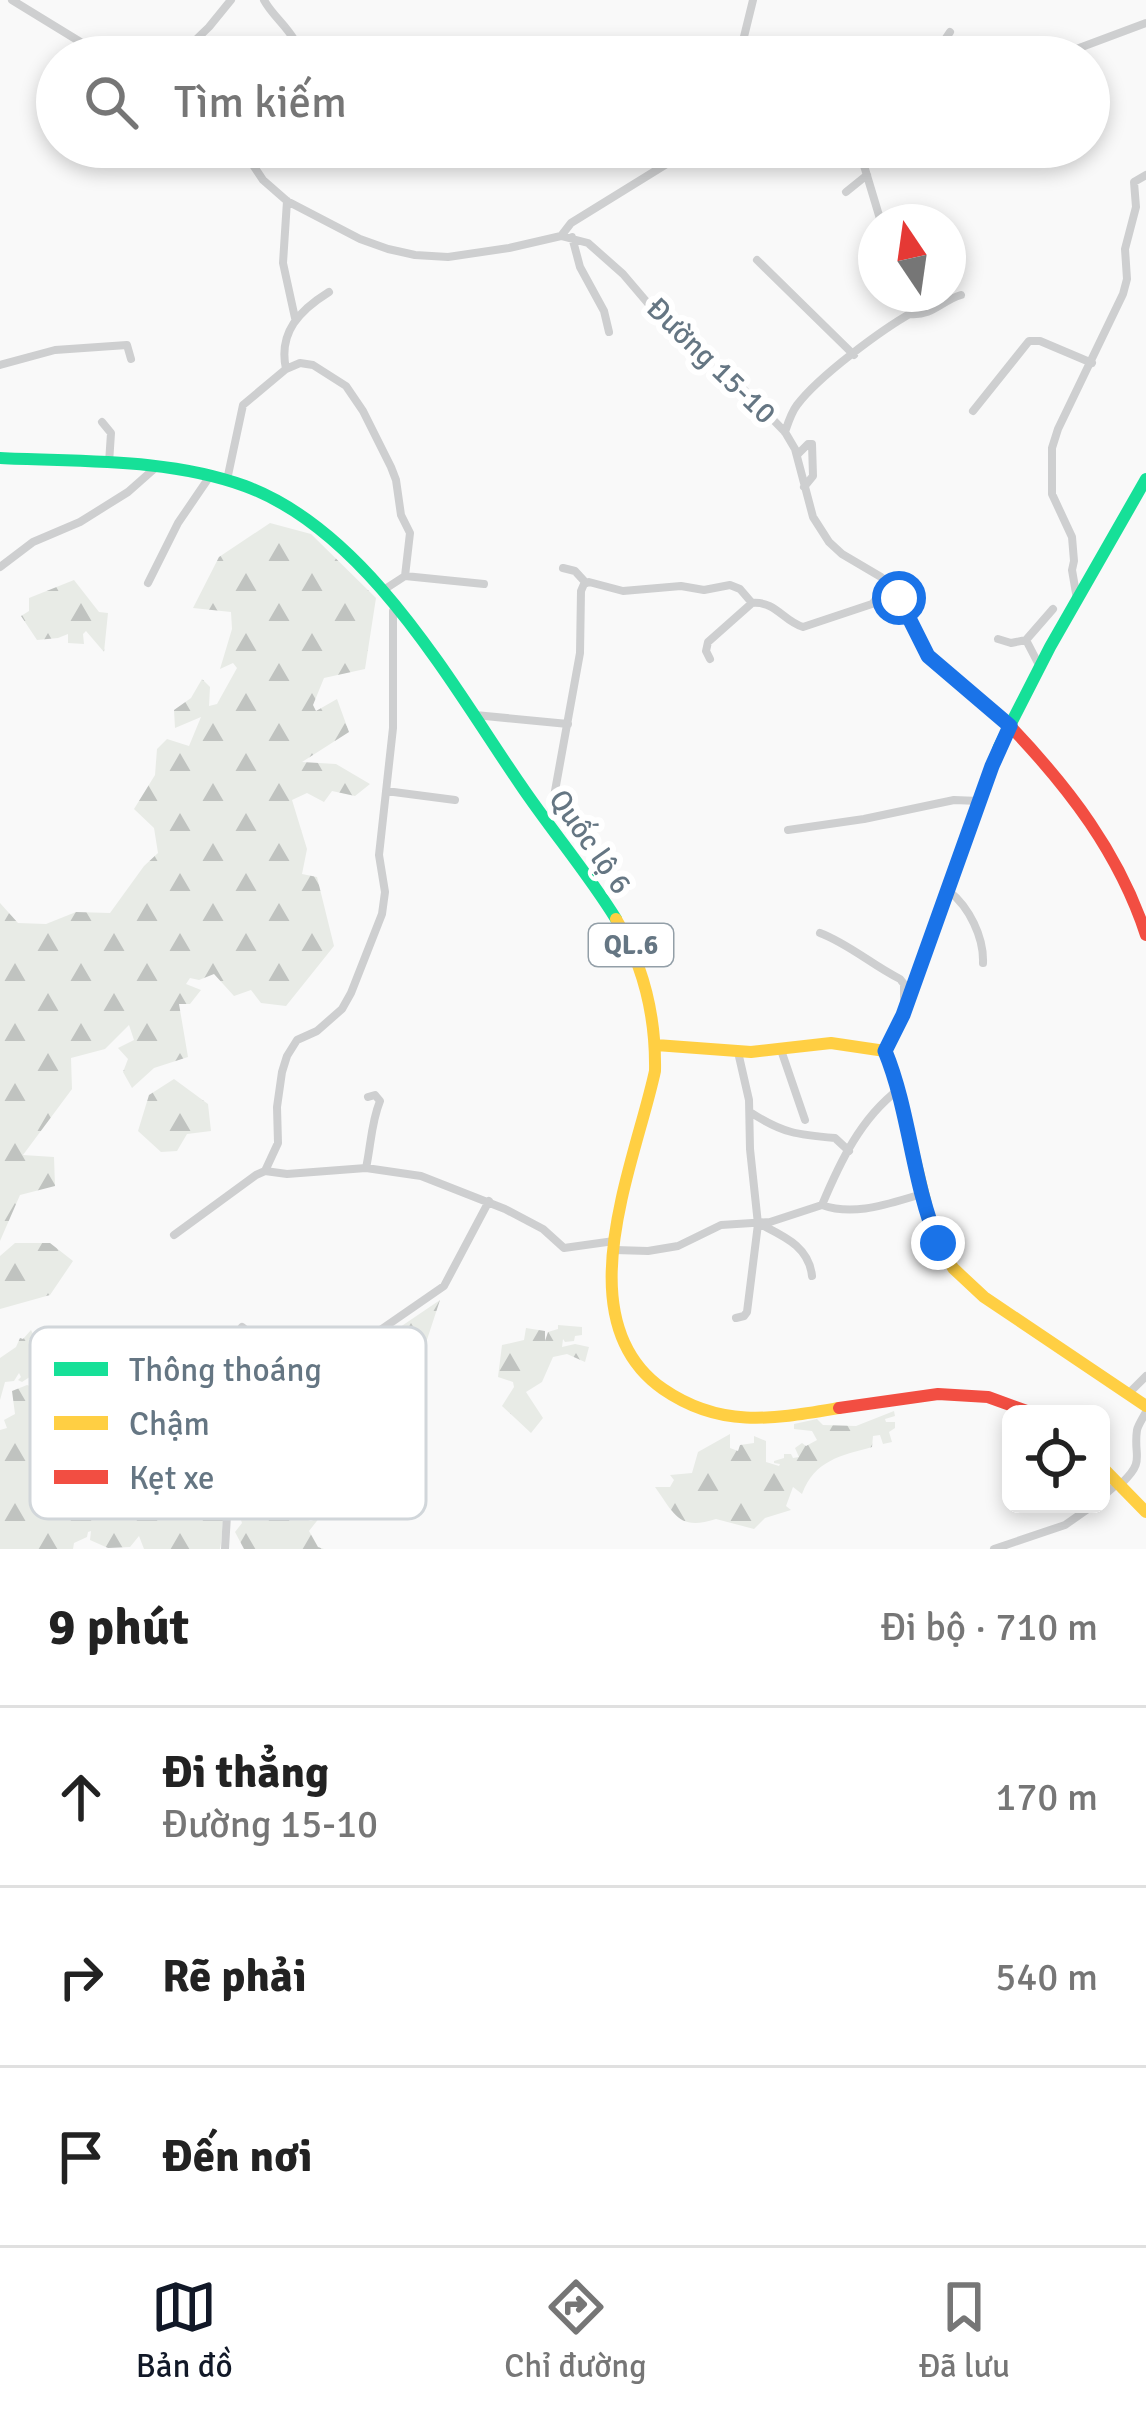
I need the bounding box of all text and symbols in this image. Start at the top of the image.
search box [36,36,1110,168]
icon: search [78,69,144,135]
text: Tìm kiếm [174,75,347,130]
north arrow [858,204,966,312]
street label: Đường 15-10 [638,290,784,432]
route start [872,571,926,625]
street label: Quốc lộ 6 [541,783,639,901]
road number: QL.6 [589,924,673,966]
route end [911,1216,965,1270]
legend [30,1327,426,1519]
text: Thông thoáng [129,1350,322,1391]
text: Chậm [129,1404,210,1445]
map controls [1002,1405,1110,1513]
button: locate [1002,1405,1110,1513]
text: Kẹt xe [129,1458,215,1499]
text: 9 phút [48,1596,189,1659]
text: Đi bộ · 710 m [880,1603,1098,1651]
text: Đi thẳng [162,1745,329,1800]
icon: ahead [48,1764,114,1830]
text: 170 m [995,1773,1098,1821]
text: Đường 15-10 [162,1800,378,1848]
icon: right [48,1944,114,2010]
text: Rẽ phải [162,1949,307,2004]
text: 540 m [995,1953,1098,2001]
icon: arrive [48,2124,114,2190]
text: Đến nơi [162,2129,312,2184]
tab: Bản đồ [136,2274,233,2387]
tab: Chỉ đường [504,2274,647,2387]
tab: Đã lưu [919,2274,1010,2387]

